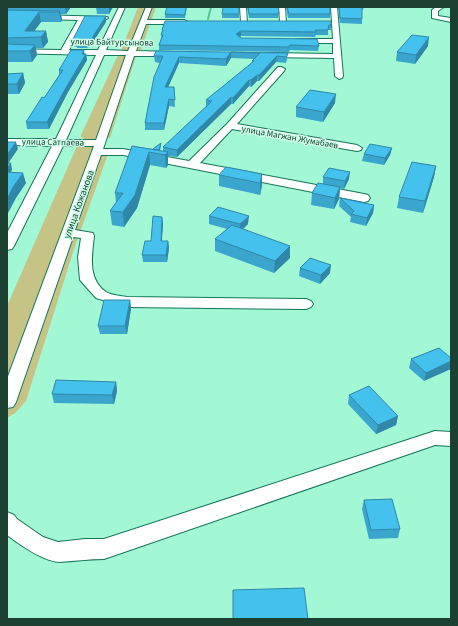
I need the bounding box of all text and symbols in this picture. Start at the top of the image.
street label: улица Байтурсынова [70,35,153,50]
street label: улица Магжан Жумабаев [241,123,340,152]
street label: улица Сатпаева [22,135,84,150]
street label: улица Кожанова [60,168,98,241]

